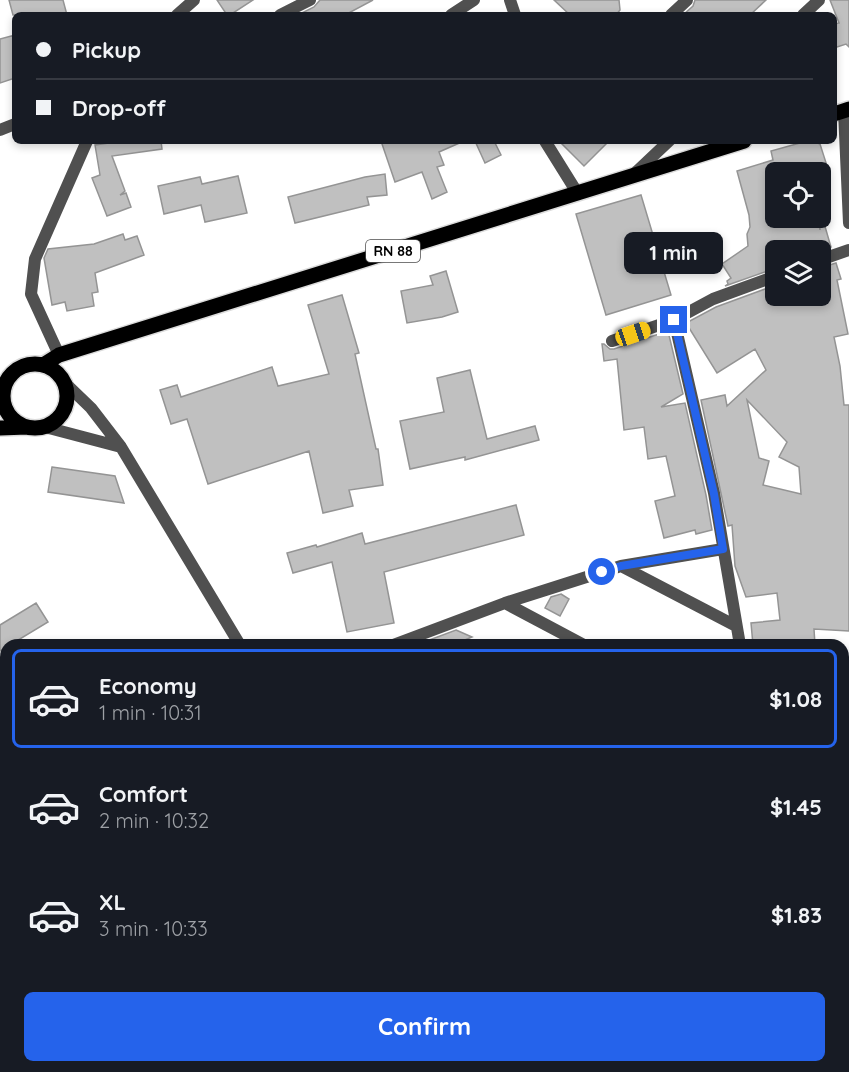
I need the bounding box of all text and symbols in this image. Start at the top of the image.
text: Pickup [72,36,141,64]
text: Drop-off [72,94,166,122]
map controls [765,162,831,306]
button: locate [765,162,831,228]
callout: 1 min [624,233,724,275]
road number: RN 88 [366,240,420,262]
text: 1 min [649,240,698,265]
button: layers [765,240,831,306]
route end [660,306,687,333]
car [613,320,653,348]
route start [588,558,615,585]
icon: car [27,672,81,726]
text: Economy [99,672,197,700]
text: $1.08 [769,685,822,713]
text: 1 min · 10:31 [99,700,202,725]
icon: car [27,780,81,834]
text: Comfort [99,780,188,808]
text: $1.45 [770,793,822,821]
text: 2 min · 10:32 [99,808,209,833]
icon: car [27,888,81,942]
text: XL [99,888,126,916]
text: $1.83 [771,901,822,929]
text: 3 min · 10:33 [99,916,208,941]
button: Confirm [24,992,825,1061]

